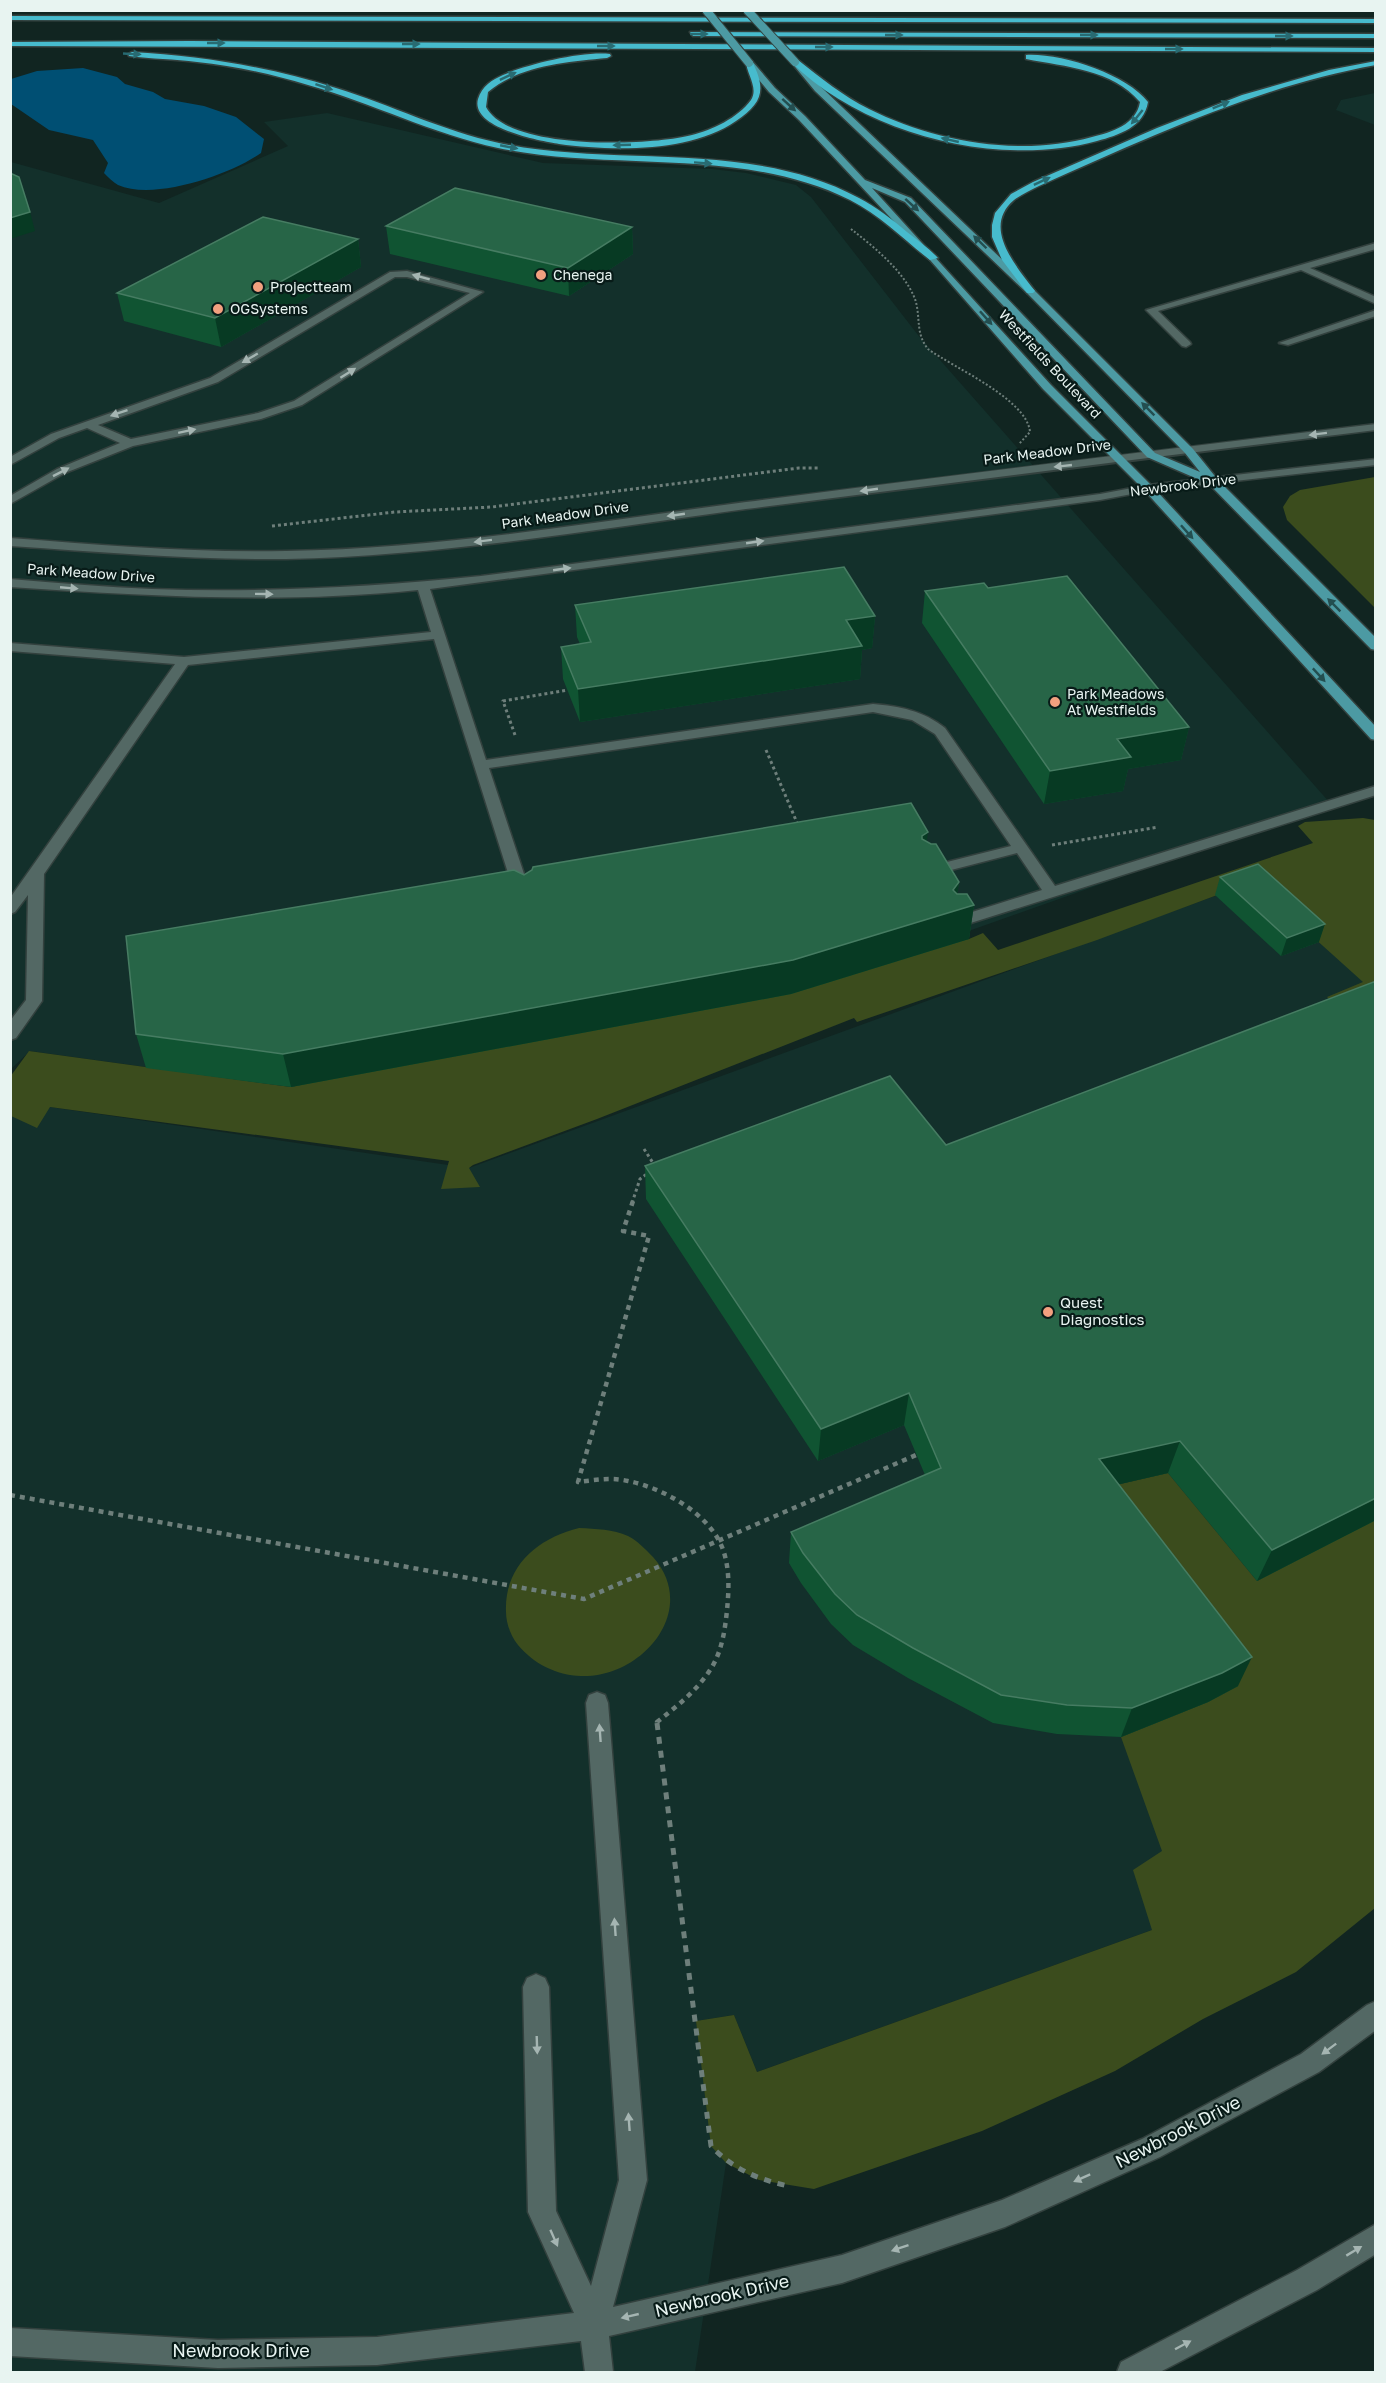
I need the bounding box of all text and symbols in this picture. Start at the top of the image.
one-way arrow [689,29,708,39]
one-way arrow [884,30,903,40]
one-way arrow [1079,30,1098,40]
one-way arrow [1274,31,1293,41]
one-way arrow [206,38,225,48]
one-way arrow [401,39,420,49]
one-way arrow [596,41,615,51]
one-way arrow [815,42,834,52]
one-way arrow [1164,44,1183,54]
one-way arrow [122,49,141,58]
one-way arrow [500,72,517,81]
one-way arrow [315,82,333,92]
one-way arrow [782,98,796,112]
one-way arrow [1213,100,1231,110]
one-way arrow [1131,109,1144,124]
one-way arrow [940,135,959,144]
one-way arrow [612,140,631,149]
one-way arrow [499,143,518,152]
one-way arrow [693,158,712,168]
one-way arrow [1033,177,1050,186]
one-way arrow [904,198,919,211]
one-way arrow [972,235,987,249]
place label: Chenega [553,266,613,283]
marker: Chenega [534,268,548,282]
one-way arrow [412,272,431,282]
place label: Projectteam [270,278,352,295]
marker: Projectteam [251,280,265,294]
place label: OGSystems [230,300,308,317]
marker: OGSystems [211,302,225,316]
street label: Westfields Boulevard [996,306,1105,422]
one-way arrow [979,310,993,325]
one-way arrow [242,353,258,364]
one-way arrow [340,367,356,378]
one-way arrow [1141,403,1155,417]
one-way arrow [110,408,128,418]
one-way arrow [178,425,197,435]
one-way arrow [1308,430,1327,439]
street label: Park Meadow Drive [982,435,1112,468]
one-way arrow [1053,461,1072,471]
one-way arrow [52,467,69,476]
street label: Newbrook Drive [1129,470,1237,499]
one-way arrow [860,485,879,494]
street label: Park Meadow Drive [500,497,630,532]
one-way arrow [666,511,685,520]
one-way arrow [1180,524,1193,539]
one-way arrow [473,536,492,545]
one-way arrow [746,538,765,547]
street label: Park Meadow Drive [26,560,156,585]
one-way arrow [553,564,572,573]
one-way arrow [59,583,78,593]
one-way arrow [254,589,273,599]
one-way arrow [1328,598,1342,612]
one-way arrow [1312,667,1325,682]
place label: Park Meadows At Westfields [1067,685,1165,718]
marker: Park Meadows At Westfields [1048,695,1062,709]
place label: Quest Diagnostics [1060,1293,1145,1328]
marker: Quest Diagnostics [1041,1305,1055,1319]
one-way arrow [595,1723,605,1742]
one-way arrow [610,1918,620,1937]
one-way arrow [533,2036,542,2055]
one-way arrow [1321,2042,1336,2054]
street label: Newbrook Drive [1111,2090,1244,2172]
one-way arrow [624,2112,634,2131]
one-way arrow [1074,2174,1091,2183]
one-way arrow [549,2229,559,2247]
one-way arrow [891,2244,909,2254]
one-way arrow [1346,2246,1362,2257]
street label: Newbrook Drive [652,2269,791,2321]
one-way arrow [621,2312,639,2322]
street label: Newbrook Drive [172,2339,310,2361]
one-way arrow [1175,2340,1192,2350]

